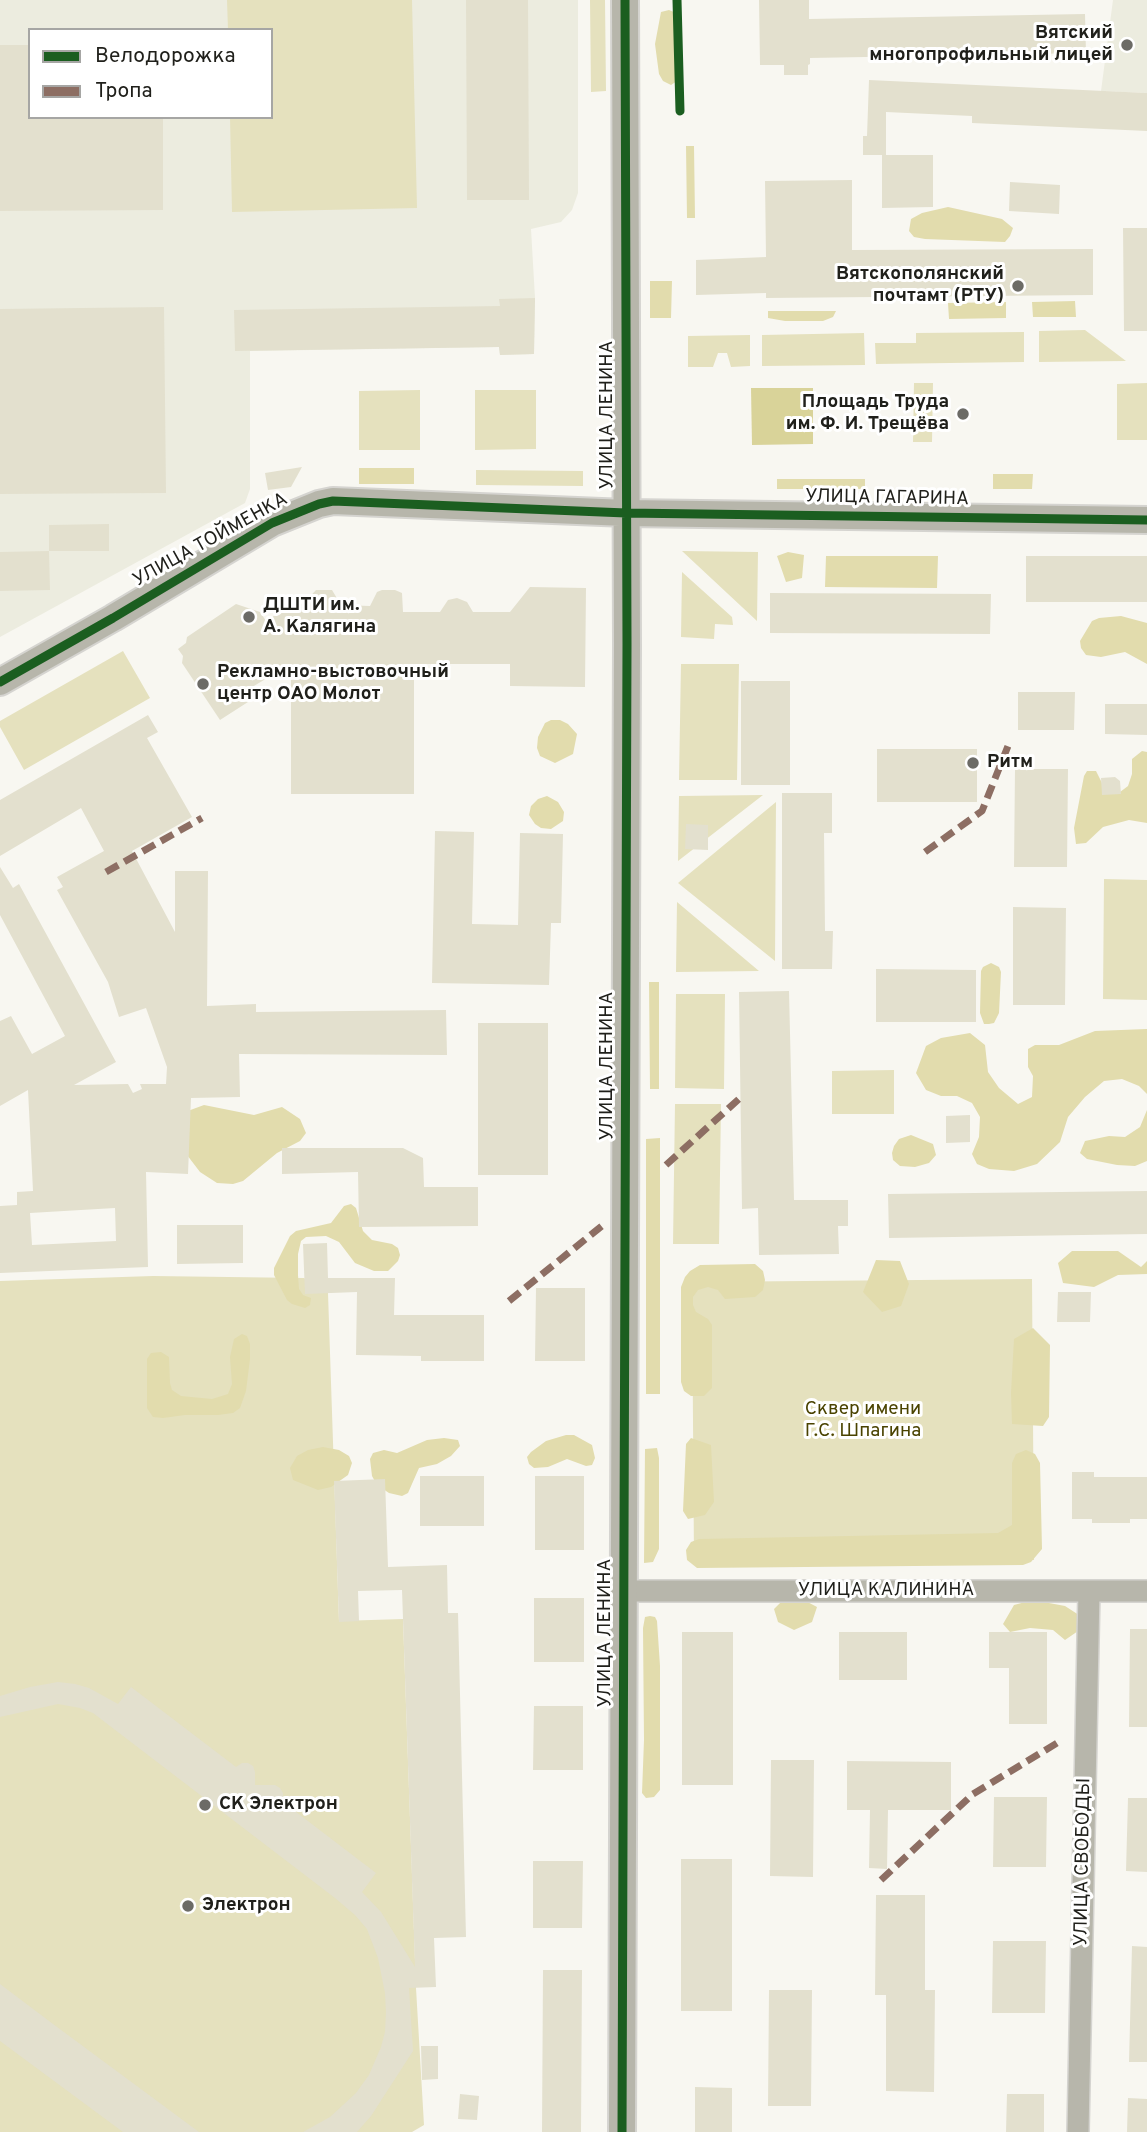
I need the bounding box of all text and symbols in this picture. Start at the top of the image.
place label: Вятский многопрофильный лицей [869,23,1113,67]
legend [28,28,273,119]
marker: Вятский многопрофильный лицей [1119,37,1135,53]
text: Велодорожка [95,43,235,70]
text: Тропа [95,78,153,105]
place label: Вятскополянский почтамт (РТУ) [836,264,1004,308]
marker: Вятскополянский почтамт (РТУ) [1010,278,1026,294]
street label: УЛИЦА ЛЕНИНА [597,341,619,489]
place label: Площадь Труда им. Ф. И. Трещёва [786,392,949,436]
marker: Площадь Труда им. Ф. И. Трещёва [955,406,971,422]
street label: УЛИЦА ГАГАРИНА [805,486,969,512]
street label: УЛИЦА ТОЙМЕНКА [130,489,292,593]
place label: ДШТИ им. А. Калягина [263,595,376,639]
marker: ДШТИ им. А. Калягина [241,609,257,625]
place label: Рекламно-выстовочный центр ОАО Молот [217,662,449,706]
marker: Рекламно-выстовочный центр ОАО Молот [195,676,211,692]
place label: Ритм [987,752,1033,774]
marker: Ритм [965,755,981,771]
street label: УЛИЦА ЛЕНИНА [597,992,619,1140]
park label: Сквер имени Г.С. Шпагина [805,1399,921,1443]
street label: УЛИЦА ЛЕНИНА [595,1559,617,1707]
street label: УЛИЦА КАЛИНИНА [798,1580,974,1602]
street label: УЛИЦА СВОБОДЫ [1071,1778,1097,1946]
place label: СК Электрон [219,1794,338,1816]
marker: СК Электрон [197,1797,213,1813]
place label: Электрон [202,1895,291,1917]
marker: Электрон [180,1898,196,1914]

